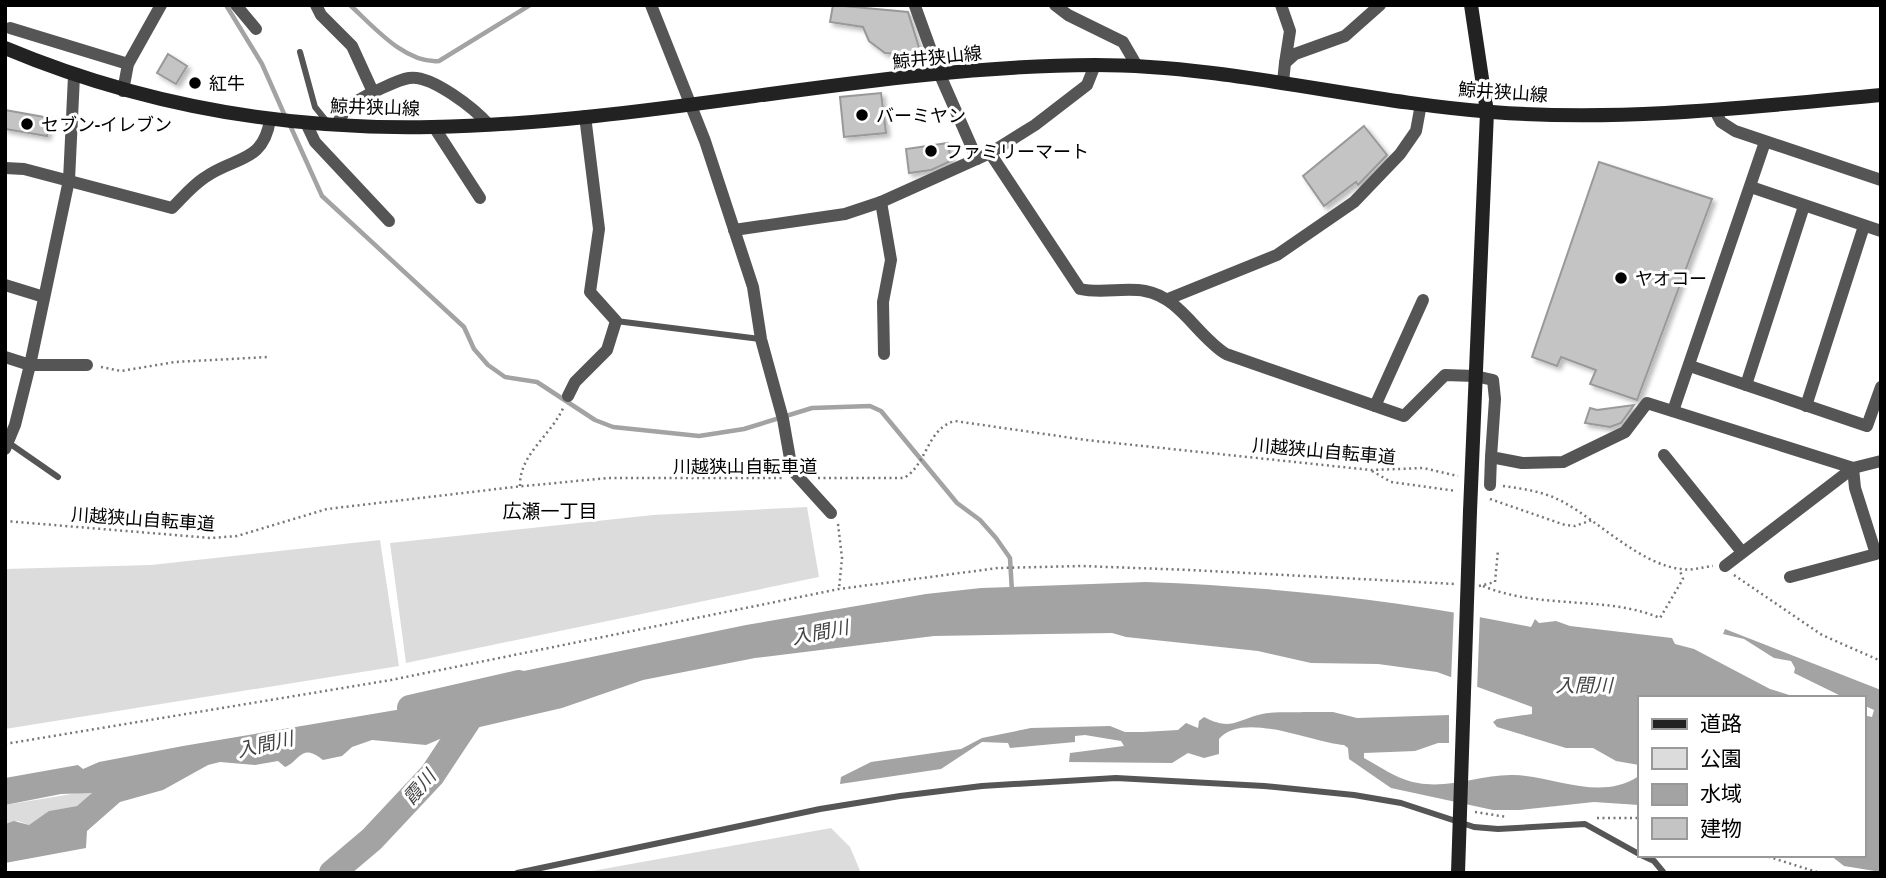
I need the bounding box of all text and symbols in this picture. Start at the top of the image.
street label: 鯨井狭山線 [891,40,983,74]
place label: 紅牛 [209,71,245,96]
marker: 紅牛 [187,75,203,91]
street label: 鯨井狭山線 [1457,76,1549,108]
street label: 鯨井狭山線 [330,93,420,121]
place label: バーミヤン [876,103,966,128]
marker: バーミヤン [854,107,870,123]
place label: セブン-イレブン [41,112,172,137]
marker: セブン-イレブン [19,116,35,132]
place label: ファミリーマート [945,139,1089,164]
marker: ファミリーマート [923,143,939,159]
place label: ヤオコー [1635,266,1707,291]
marker: ヤオコー [1613,270,1629,286]
street label: 川越狭山自転車道 [1251,432,1397,470]
street label: 川越狭山自転車道 [673,454,817,479]
district label: 広瀬一丁目 [502,498,598,524]
street label: 川越狭山自転車道 [70,502,216,536]
water label: 入間川 [790,613,852,650]
water label: 入間川 [1555,672,1614,698]
legend [1638,696,1865,857]
text: 道路 [1700,709,1742,738]
water label: 入間川 [234,724,298,763]
text: 公園 [1700,744,1742,773]
water label: 霞川 [397,763,443,810]
text: 水域 [1700,779,1742,808]
text: 建物 [1700,814,1742,843]

